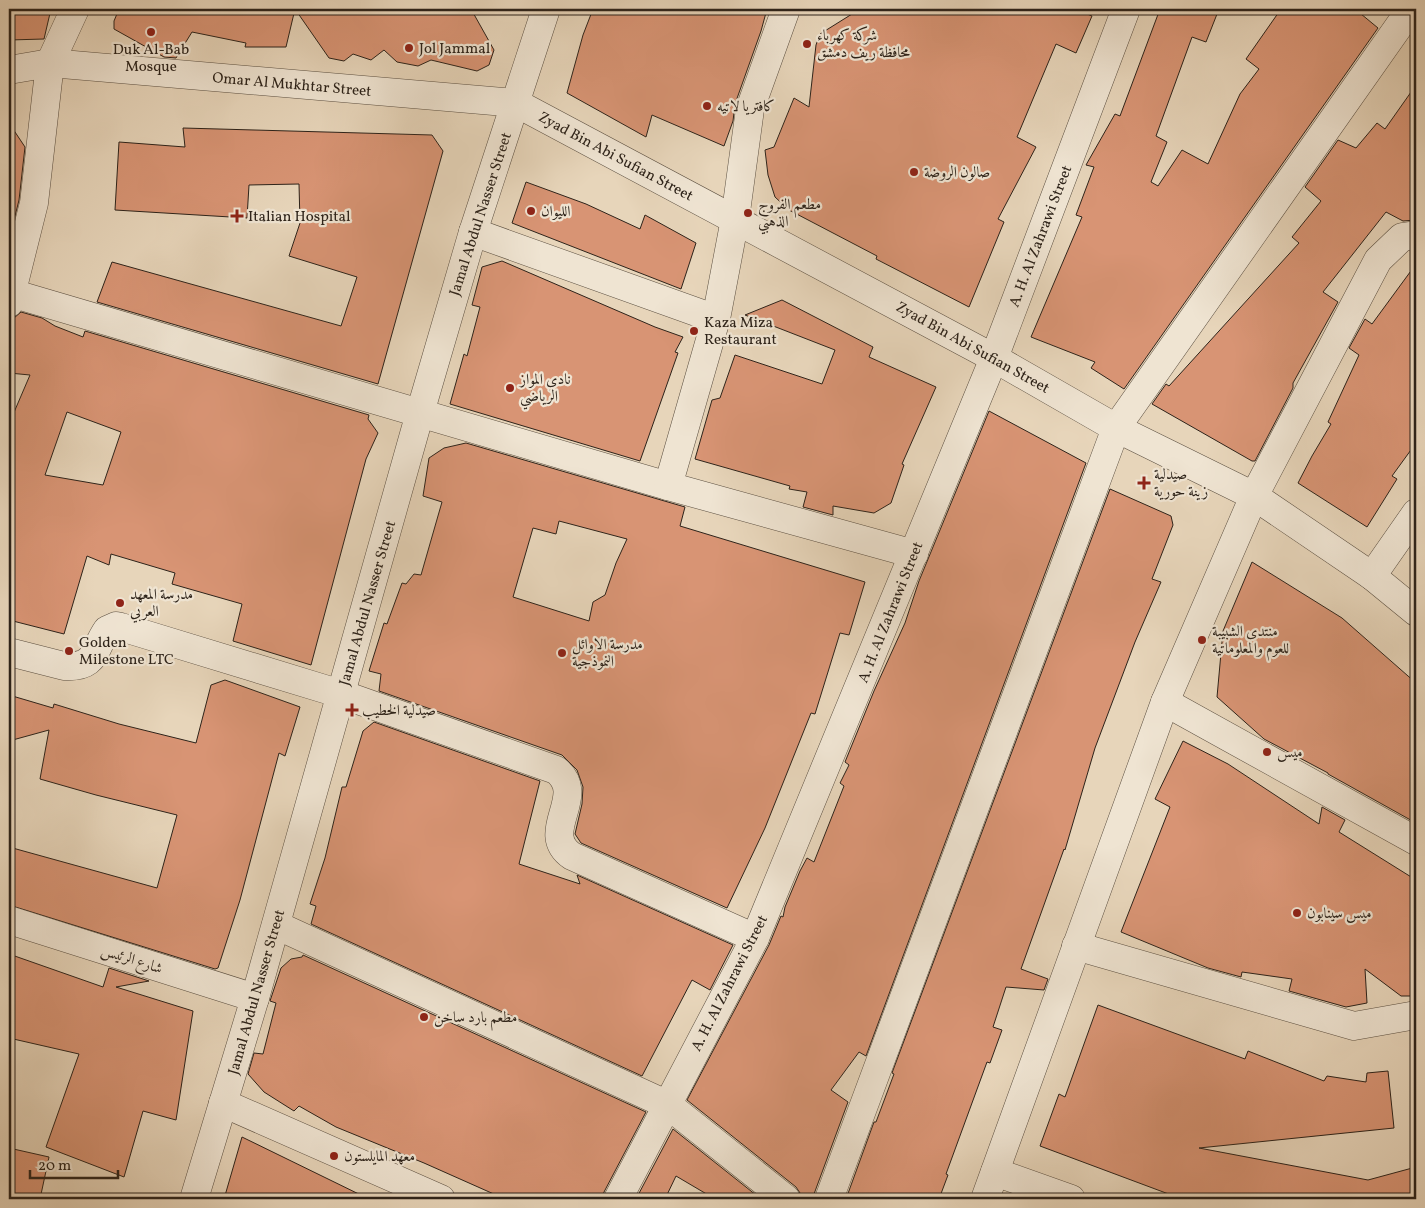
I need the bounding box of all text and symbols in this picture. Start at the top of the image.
marker: Duk Al-Bab Mosque [145,26,157,38]
place label: شركة كهرباء محافظة ريف دمشق [817,26,910,64]
marker: شركة كهرباء محافظة ريف دمشق [801,38,813,50]
place label: Jol Jammal [419,39,490,60]
place label: Duk Al-Bab Mosque [113,40,189,78]
marker: Jol Jammal [403,42,415,54]
street label: Omar Al Mukhtar Street [211,68,372,103]
place label: كافتريا لاتيه [717,97,775,118]
marker: كافتريا لاتيه [701,100,713,112]
street label: Zyad Bin Abi Sufian Street [534,108,696,207]
street label: Jamal Abdul Nasser Street [445,130,518,299]
street label: A. H. Al Zahrawi Street [1005,162,1078,311]
place label: صالون الروضة [924,163,990,184]
marker: صالون الروضة [908,166,920,178]
place label: مطعم الفروج الذهبي [758,195,821,235]
place label: الليوان [541,202,571,223]
marker: الليوان [525,205,537,217]
place label: Italian Hospital [248,207,351,228]
marker: مطعم الفروج الذهبي [742,207,754,219]
marker: Italian Hospital [230,209,244,223]
street label: Zyad Bin Abi Sufian Street [892,297,1053,399]
place label: Kaza Miza Restaurant [704,313,777,351]
marker: Kaza Miza Restaurant [688,325,700,337]
place label: نادي المواز الرياضي [518,370,571,410]
marker: نادي المواز الرياضي [504,382,516,394]
place label: صيدلية زينة حورية [1154,465,1208,503]
marker: صيدلية زينة حورية [1138,477,1150,489]
street label: Jamal Abdul Nasser Street [335,518,402,688]
street label: A. H. Al Zahrawi Street [853,539,929,686]
place label: مدرسة المعهد العربي [130,585,193,623]
marker: مدرسة المعهد العربي [114,597,126,609]
place label: منتدى الشبيبة للعوم والمعلوماتية [1212,622,1289,661]
place label: Golden Milestone LTC [79,633,174,671]
marker: منتدى الشبيبة للعوم والمعلوماتية [1196,634,1208,646]
place label: مدرسة الاوائل النموذجية [572,635,643,673]
marker: Golden Milestone LTC [63,645,75,657]
marker: مدرسة الاوائل النموذجية [556,647,568,659]
place label: صيدلية الخطيب [362,701,436,722]
marker: صيدلية الخطيب [346,704,358,716]
place label: ميس [1277,743,1303,764]
marker: ميس [1261,746,1273,758]
place label: ميس سينابون [1307,904,1372,925]
street label: Jamal Abdul Nasser Street [224,907,291,1077]
marker: ميس سينابون [1291,907,1303,919]
street label: A. H. Al Zahrawi Street [687,912,774,1056]
street label: شارع الرئيس [98,941,165,981]
place label: مطعم بارد ساخن [434,1008,517,1031]
marker: مطعم بارد ساخن [418,1011,430,1023]
place label: معهد المايلستون [344,1147,415,1168]
scale bar [30,1148,118,1180]
marker: معهد المايلستون [328,1150,340,1162]
text: 20 m [38,1156,71,1177]

